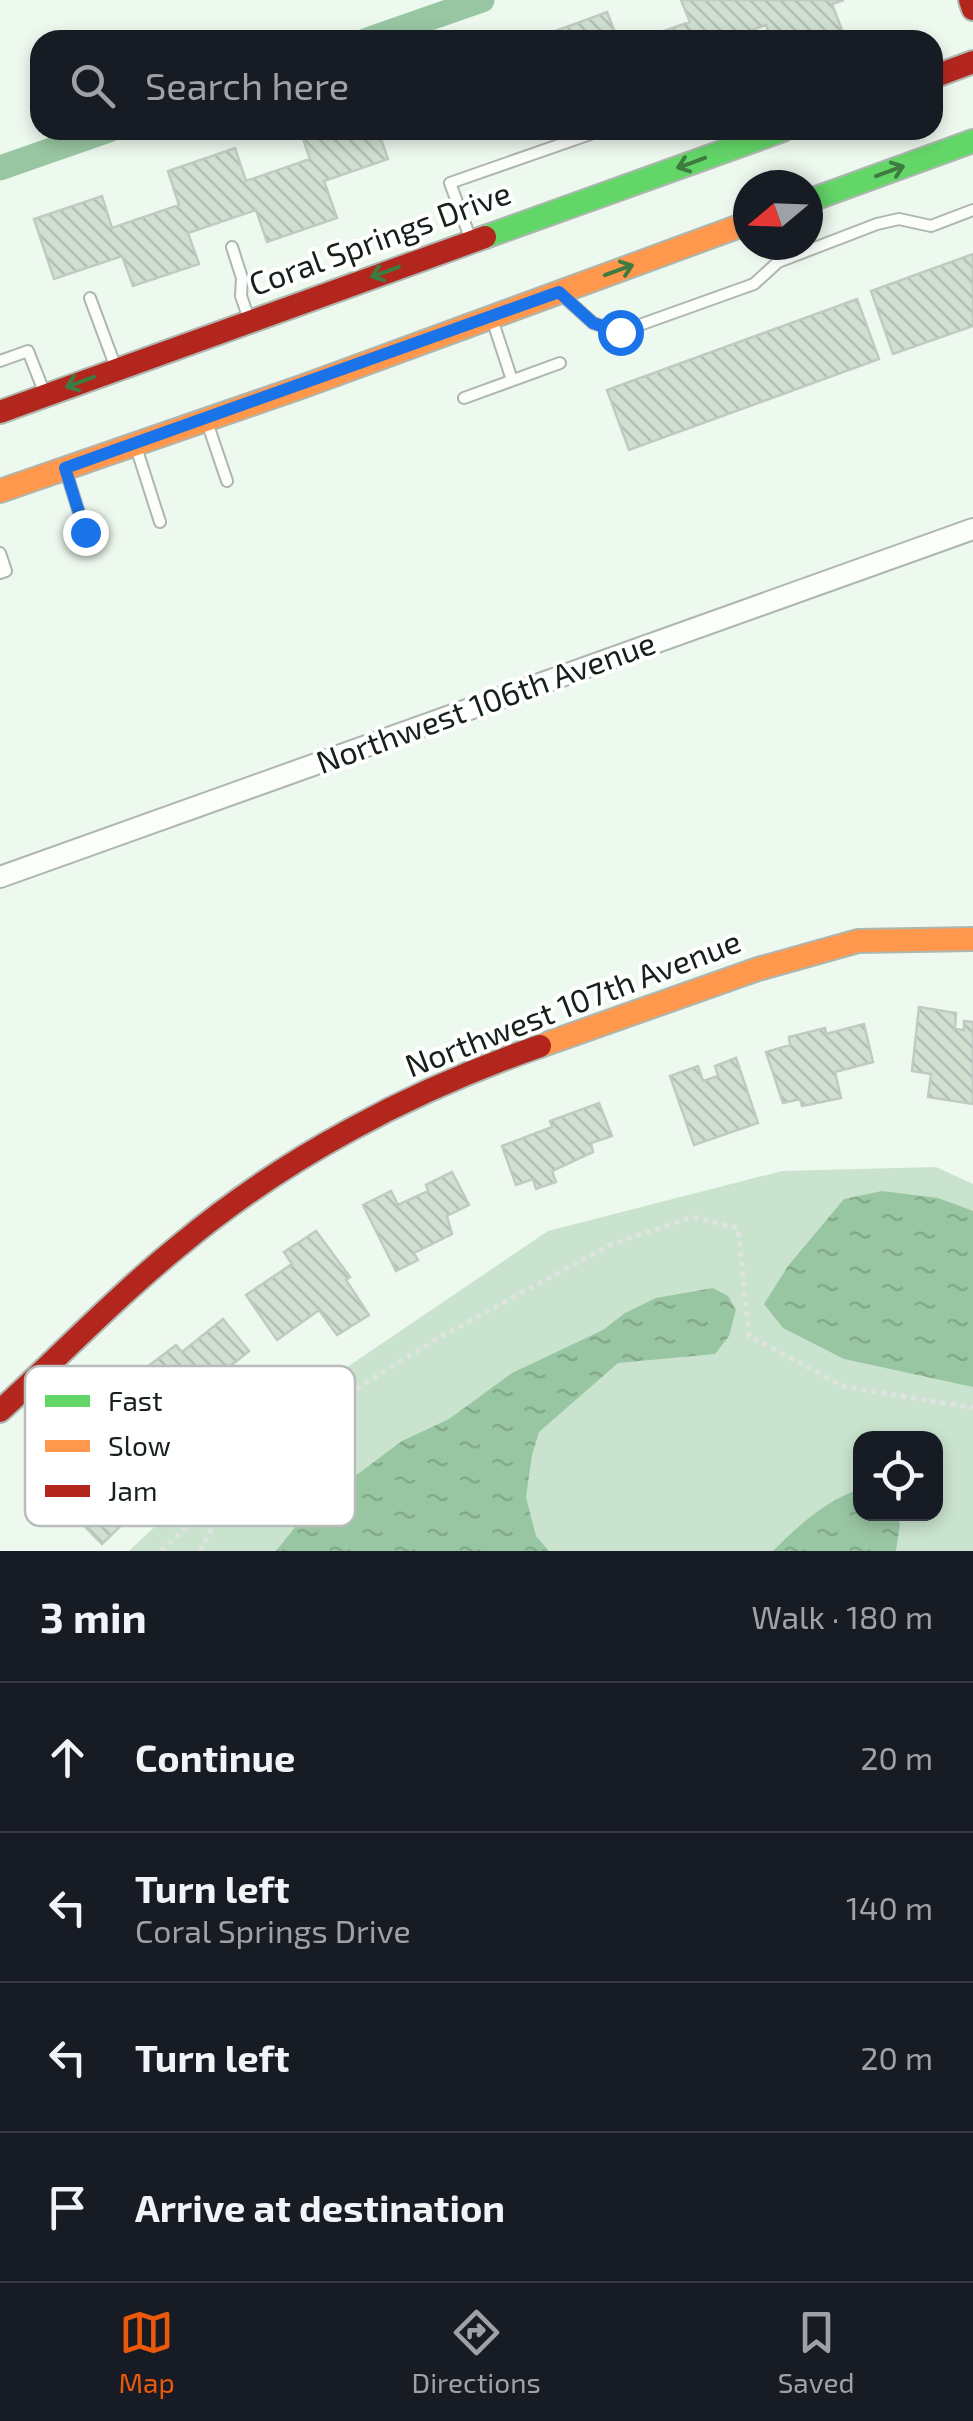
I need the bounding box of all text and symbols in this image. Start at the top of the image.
search box [30,30,943,140]
icon: search [65,58,120,113]
text: Search here [145,62,349,108]
one-way arrow [677,155,708,173]
one-way arrow [874,161,905,179]
north arrow [733,170,823,260]
street label: Coral Springs Drive [243,172,515,302]
one-way arrow [603,260,634,278]
one-way arrow [371,264,402,282]
route start [598,310,644,356]
one-way arrow [65,374,96,392]
route end [63,510,109,556]
street label: Northwest 106th Avenue [311,622,660,780]
street label: Northwest 107th Avenue [399,921,745,1084]
legend [25,1366,355,1526]
text: Fast [108,1383,163,1417]
text: Slow [108,1428,171,1462]
map controls [853,1431,943,1521]
button: locate [853,1431,943,1521]
text: Jam [108,1473,157,1507]
text: 3 min [40,1591,147,1641]
text: Walk · 180 m [752,1597,933,1635]
icon: ahead [40,1730,95,1785]
text: Continue [135,1734,295,1780]
text: 20 m [861,1738,933,1776]
text: Turn left [135,1865,290,1911]
icon: left [40,1880,95,1935]
text: 140 m [846,1888,933,1926]
text: Coral Springs Drive [135,1911,411,1949]
icon: left [40,2030,95,2085]
text: Turn left [135,2034,290,2080]
text: 20 m [861,2038,933,2076]
icon: arrive [40,2180,95,2235]
text: Arrive at destination [135,2184,505,2230]
tab: Map [118,2305,175,2399]
tab: Directions [412,2305,541,2399]
tab: Saved [778,2305,855,2399]

